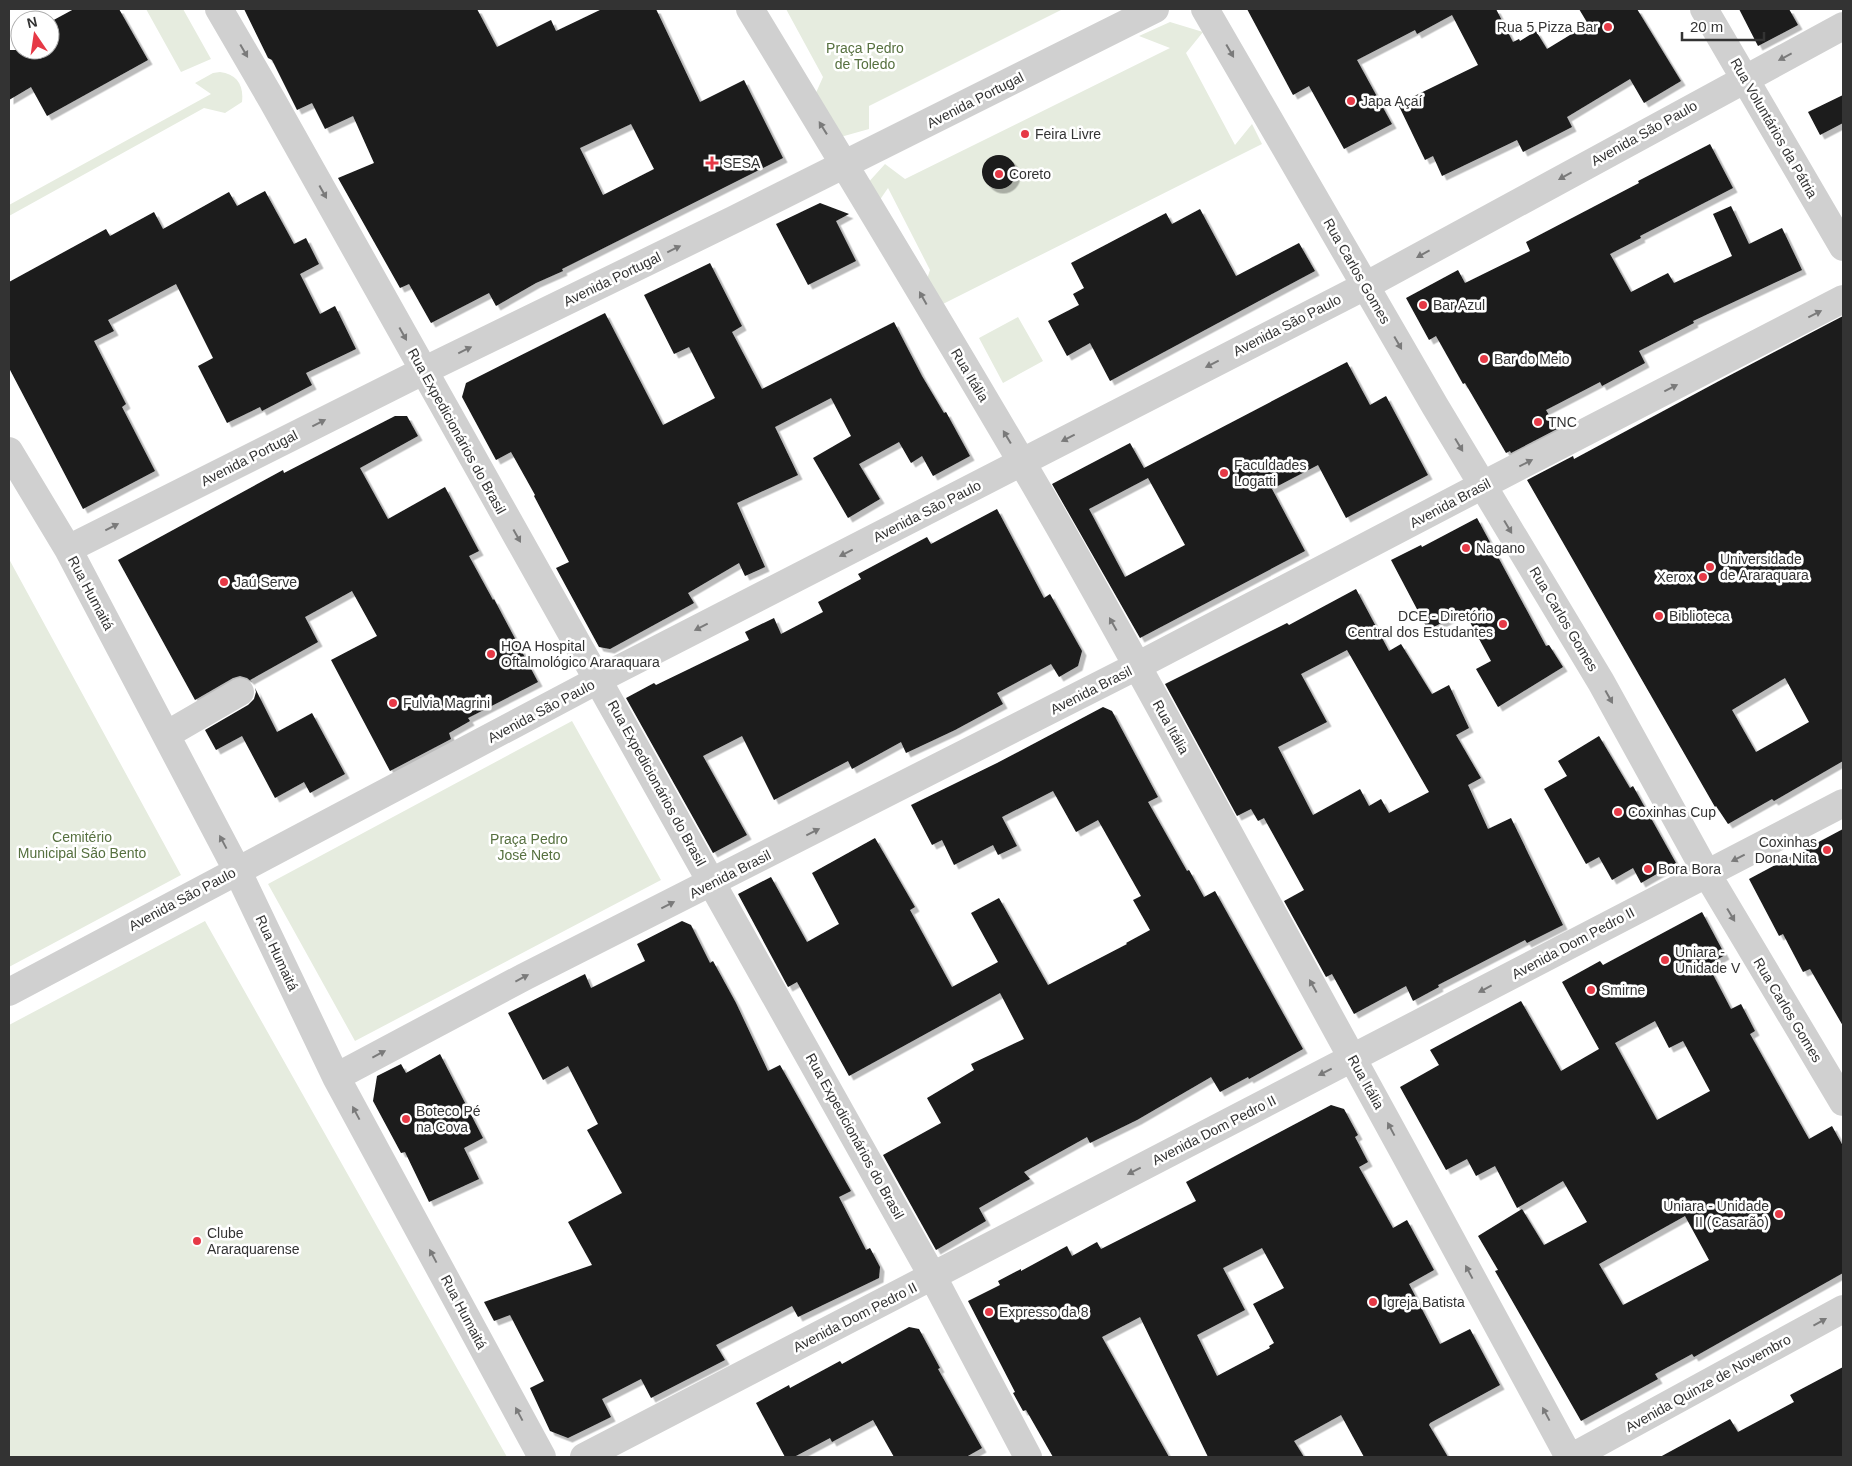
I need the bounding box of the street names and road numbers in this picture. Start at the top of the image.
street label: Rua Voluntários da Pátria [1727,55,1821,201]
street label: Avenida Portugal [924,69,1026,131]
street label: Avenida São Paulo [1588,97,1700,169]
street label: Rua Carlos Gomes [1320,215,1394,327]
street label: Avenida Portugal [561,248,663,310]
street label: Avenida São Paulo [1230,291,1344,359]
street label: Rua Expedicionários do Brasil [405,345,509,517]
street label: Rua Itália [948,346,992,405]
street label: Avenida Portugal [198,427,300,489]
street label: Avenida Brasil [1407,475,1493,531]
street label: Avenida São Paulo [870,477,984,545]
street label: Rua Humaitá [65,553,117,633]
street label: Rua Carlos Gomes [1526,564,1602,674]
street label: Avenida Brasil [1048,663,1134,717]
street label: Avenida São Paulo [485,676,597,746]
street label: Rua Expedicionários do Brasil [605,697,709,869]
street label: Rua Itália [1150,697,1192,757]
street label: Avenida Brasil [687,847,773,901]
street label: Avenida São Paulo [126,864,238,934]
street label: Avenida Dom Pedro II [1509,904,1637,982]
street label: Rua Humaitá [252,913,302,994]
street label: Rua Carlos Gomes [1750,955,1826,1065]
street label: Rua Expedicionários do Brasil [803,1050,907,1222]
street label: Rua Itália [1345,1052,1387,1112]
street label: Avenida Dom Pedro II [1149,1092,1279,1168]
street label: Rua Humaitá [438,1272,490,1352]
street label: Avenida Dom Pedro II [790,1279,920,1355]
street label: Avenida Quinze de Novembro [1623,1331,1794,1435]

